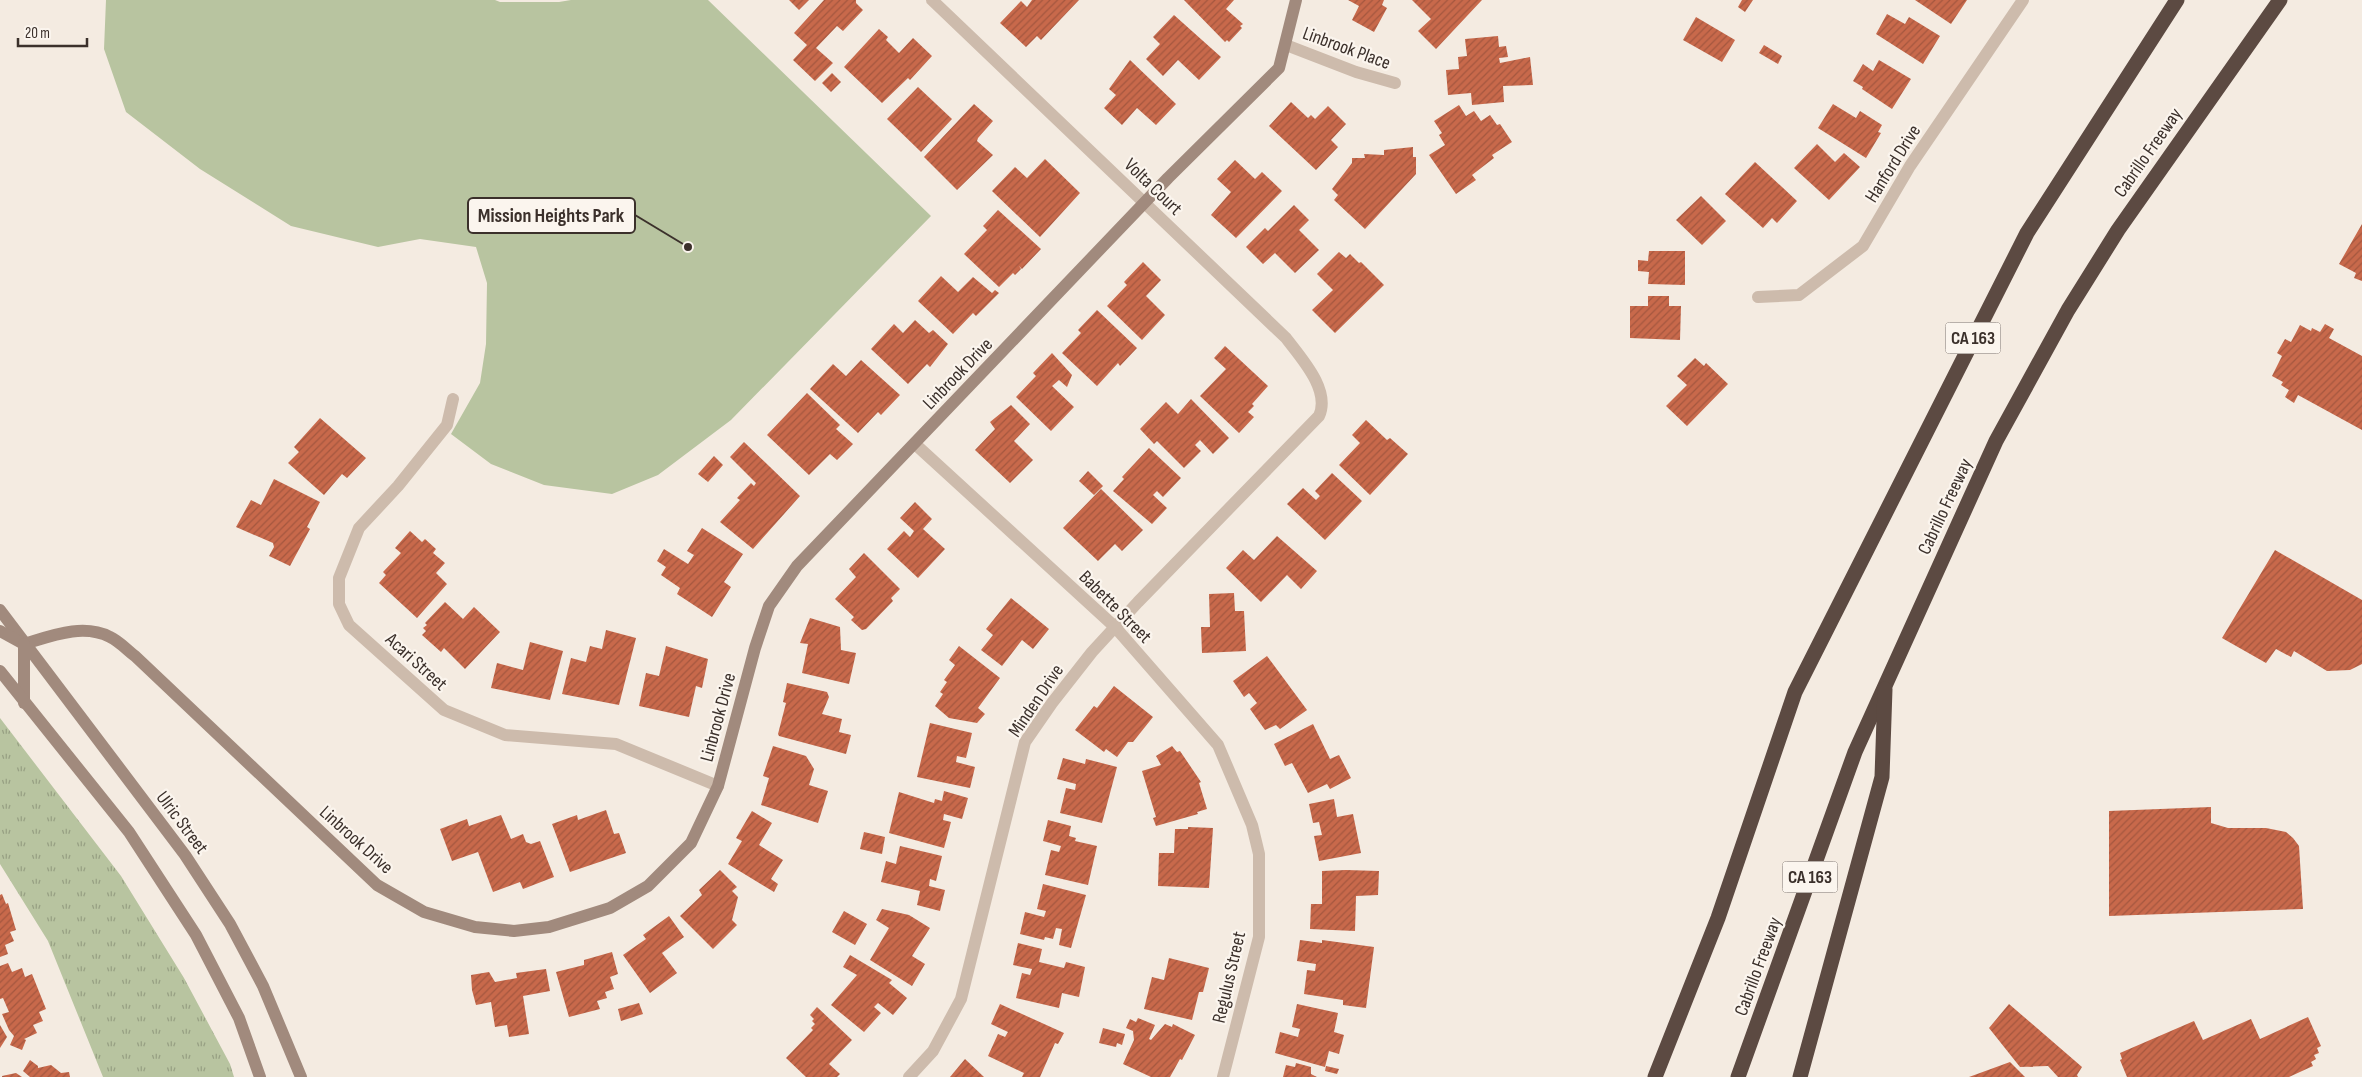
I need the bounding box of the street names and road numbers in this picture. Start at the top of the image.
street label: Linbrook Place [1299,22,1394,75]
street label: Cabrillo Freeway [2109,103,2188,202]
street label: Hanford Drive [1860,121,1926,207]
street label: Volta Court [1119,154,1187,220]
road number: CA 163 [1946,322,2000,353]
street label: Linbrook Drive [918,333,998,415]
street label: Cabrillo Freeway [1913,454,1978,558]
street label: Babette Street [1074,566,1156,648]
street label: Acari Street [380,628,452,696]
street label: Minden Drive [1004,660,1069,742]
street label: Linbrook Drive [696,670,741,764]
street label: Ulric Street [151,787,213,859]
street label: Linbrook Drive [314,801,397,879]
road number: CA 163 [1782,862,1838,892]
street label: Cabrillo Freeway [1730,913,1787,1019]
street label: Regulus Street [1208,929,1251,1025]

